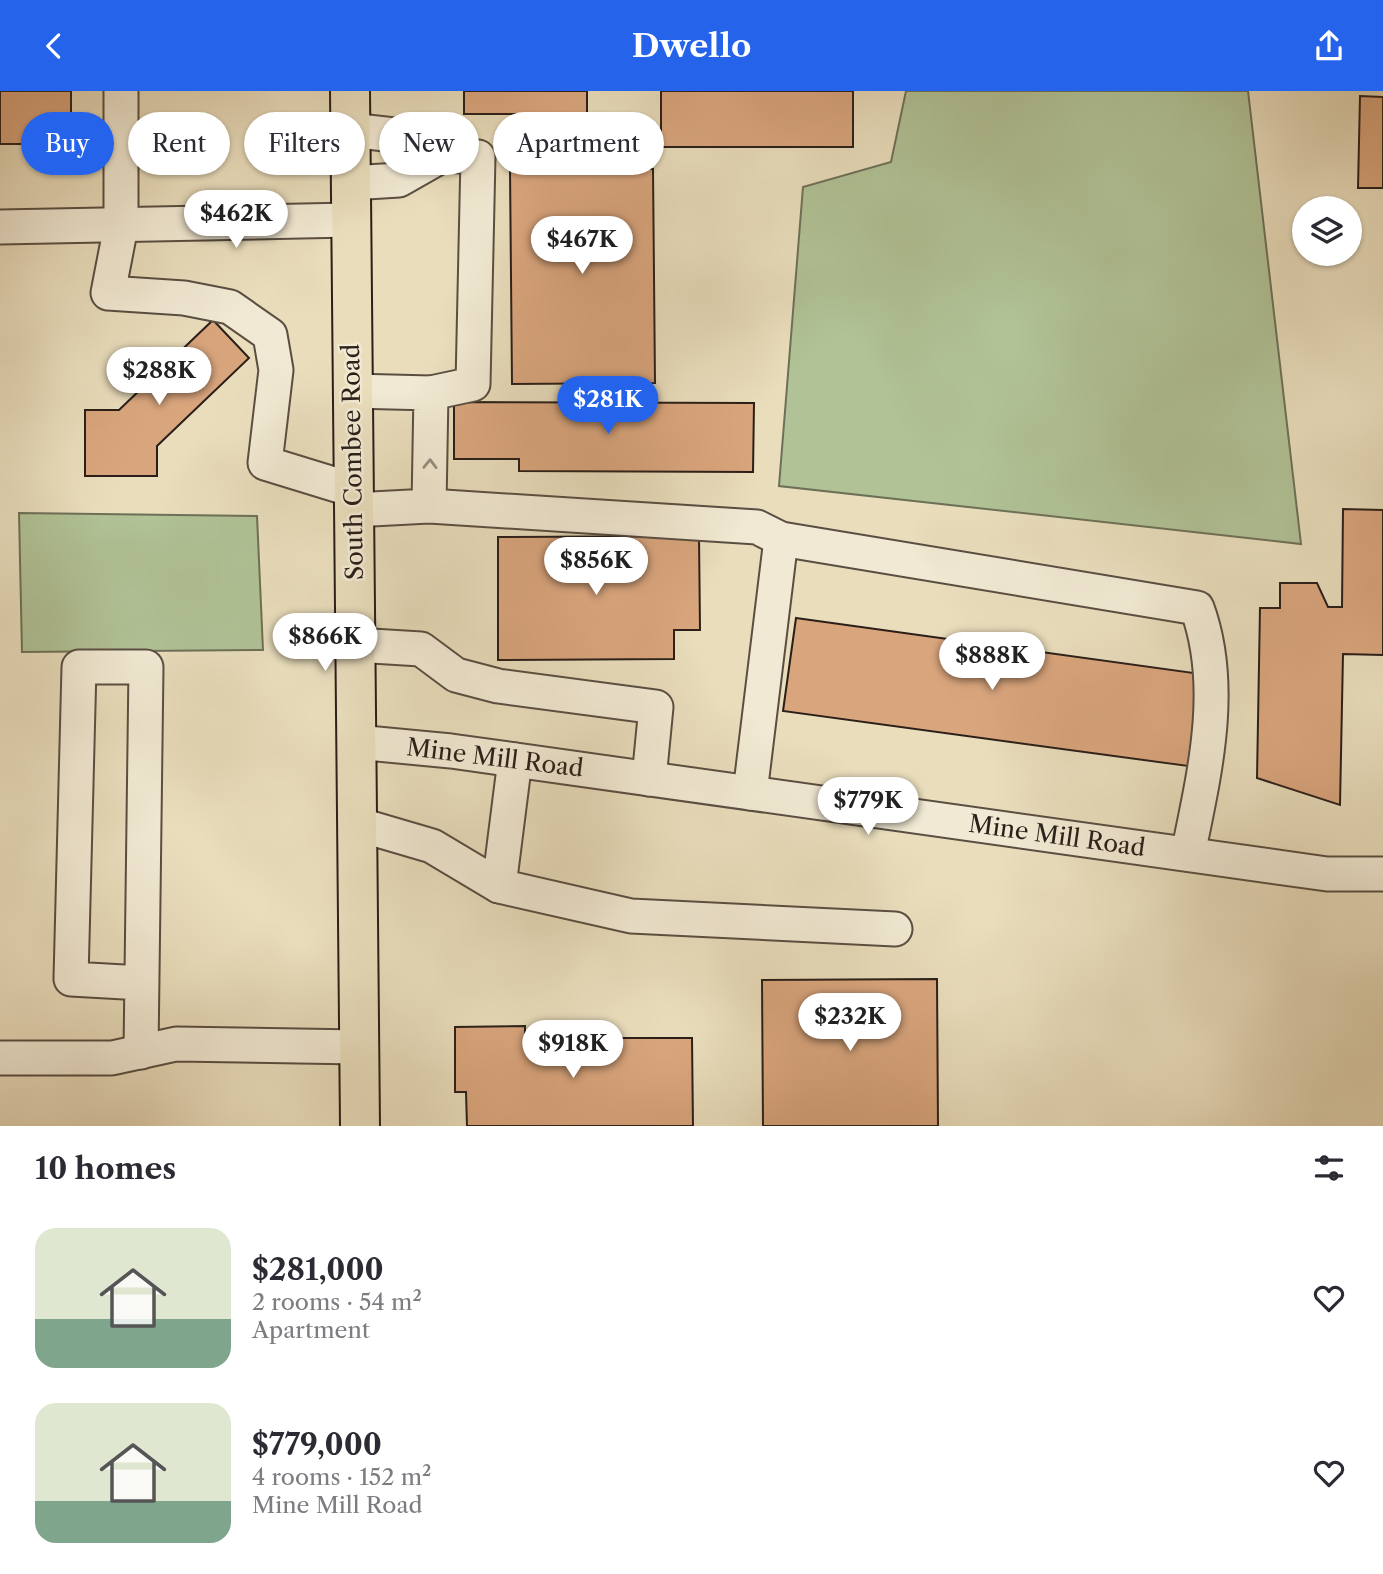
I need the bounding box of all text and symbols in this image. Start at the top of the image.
text: Dwello [632,26,751,65]
icon: back [35,27,73,65]
icon: share [1310,27,1348,65]
chip: Buy [21,112,114,175]
chip: Rent [128,112,230,175]
chip: Filters [244,112,365,175]
chip: New [379,112,479,175]
chip: Apartment [493,112,664,175]
pin: $462K [187,191,285,250]
map controls [1292,196,1362,266]
button: layers [1292,196,1362,266]
text: $462K [200,199,272,227]
pin: $467K [533,216,631,276]
text: $467K [547,225,617,253]
street label: South Combee Road [336,343,369,580]
pin: $288K [110,347,208,407]
text: $288K [122,356,196,384]
pin: $281K [559,377,657,436]
text: $281K [573,385,643,413]
one-way arrow [422,459,437,470]
pin: $856K [547,538,645,597]
text: $856K [560,546,632,574]
pin: $866K [276,613,374,673]
text: $866K [289,622,361,650]
pin: $888K [943,633,1041,692]
text: $888K [955,641,1029,669]
street label: Mine Mill Road [405,732,586,783]
pin: $779K [819,777,917,837]
text: $779K [834,786,902,814]
street label: Mine Mill Road [967,809,1148,862]
pin: $232K [801,993,899,1053]
text: $232K [814,1002,886,1030]
pin: $918K [524,1021,622,1080]
text: $918K [538,1029,608,1057]
icon: filters [1310,1149,1348,1187]
text: 10 homes [35,1150,176,1187]
text: $281,000 [252,1251,384,1288]
icon: home [91,1256,175,1340]
icon: heart [1310,1279,1348,1317]
text: 2 rooms · 54 m² [252,1288,422,1316]
text: Apartment [252,1316,370,1344]
text: $779,000 [252,1426,382,1463]
icon: home [91,1431,175,1515]
icon: heart [1310,1454,1348,1492]
text: 4 rooms · 152 m² [252,1463,432,1491]
text: Mine Mill Road [252,1491,423,1519]

